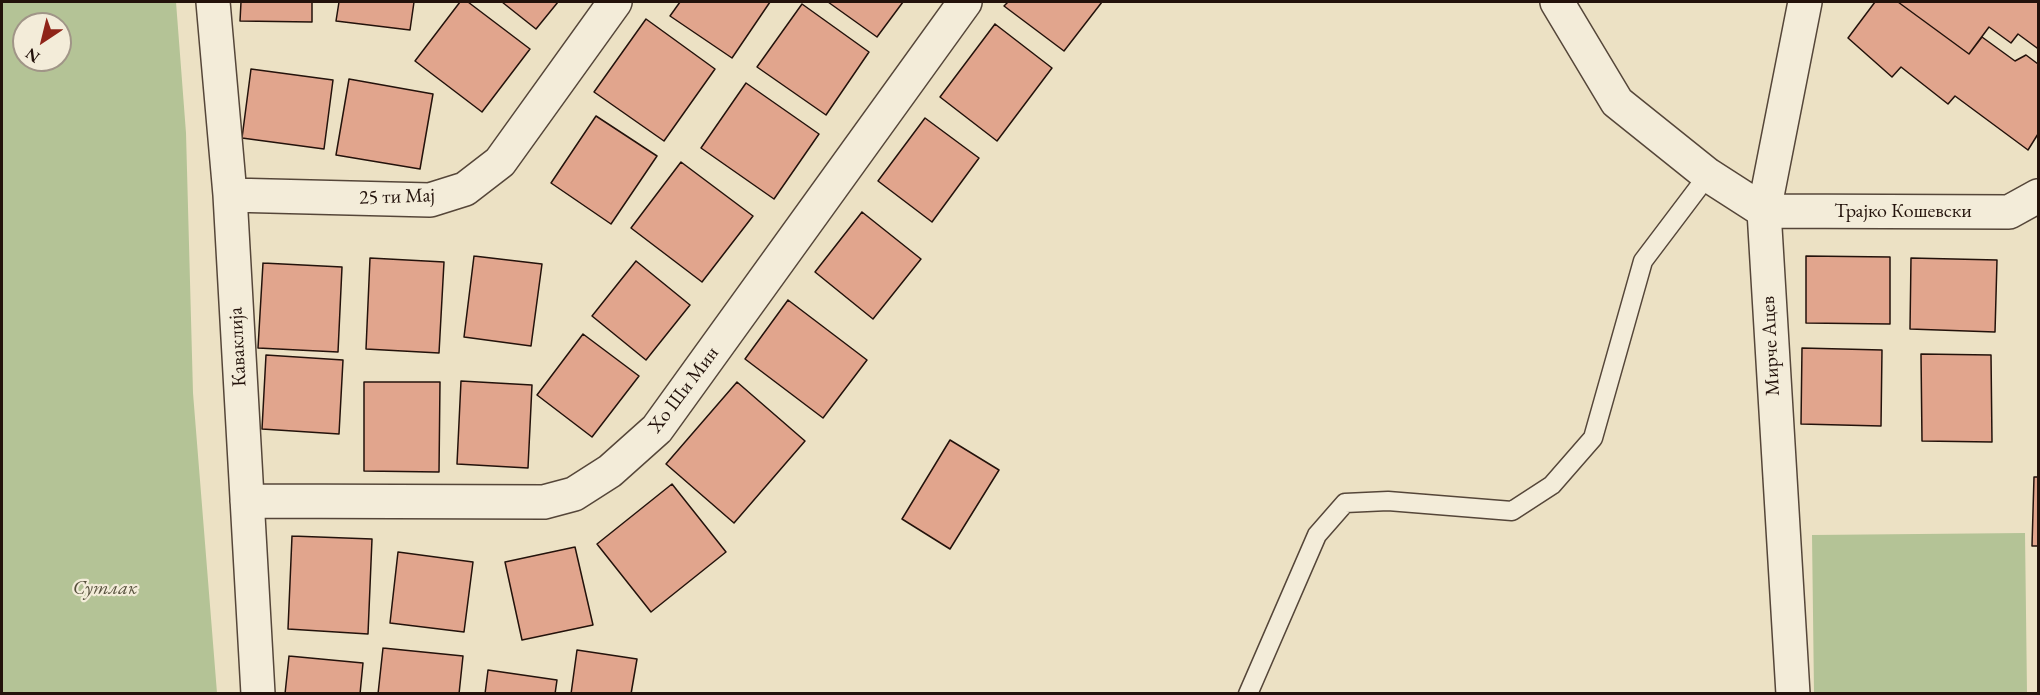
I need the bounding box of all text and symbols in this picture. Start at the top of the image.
north arrow [12,12,72,72]
text: N [21,43,44,68]
street label: 25 ти Мај [359,184,435,210]
street label: Трајко Кошевски [1834,200,1972,224]
street label: Мирче Ацев [1756,295,1786,397]
street label: Каваклија [224,306,252,388]
street label: Хо Ши Мин [644,342,724,438]
park label: Сутлак [73,577,137,601]

